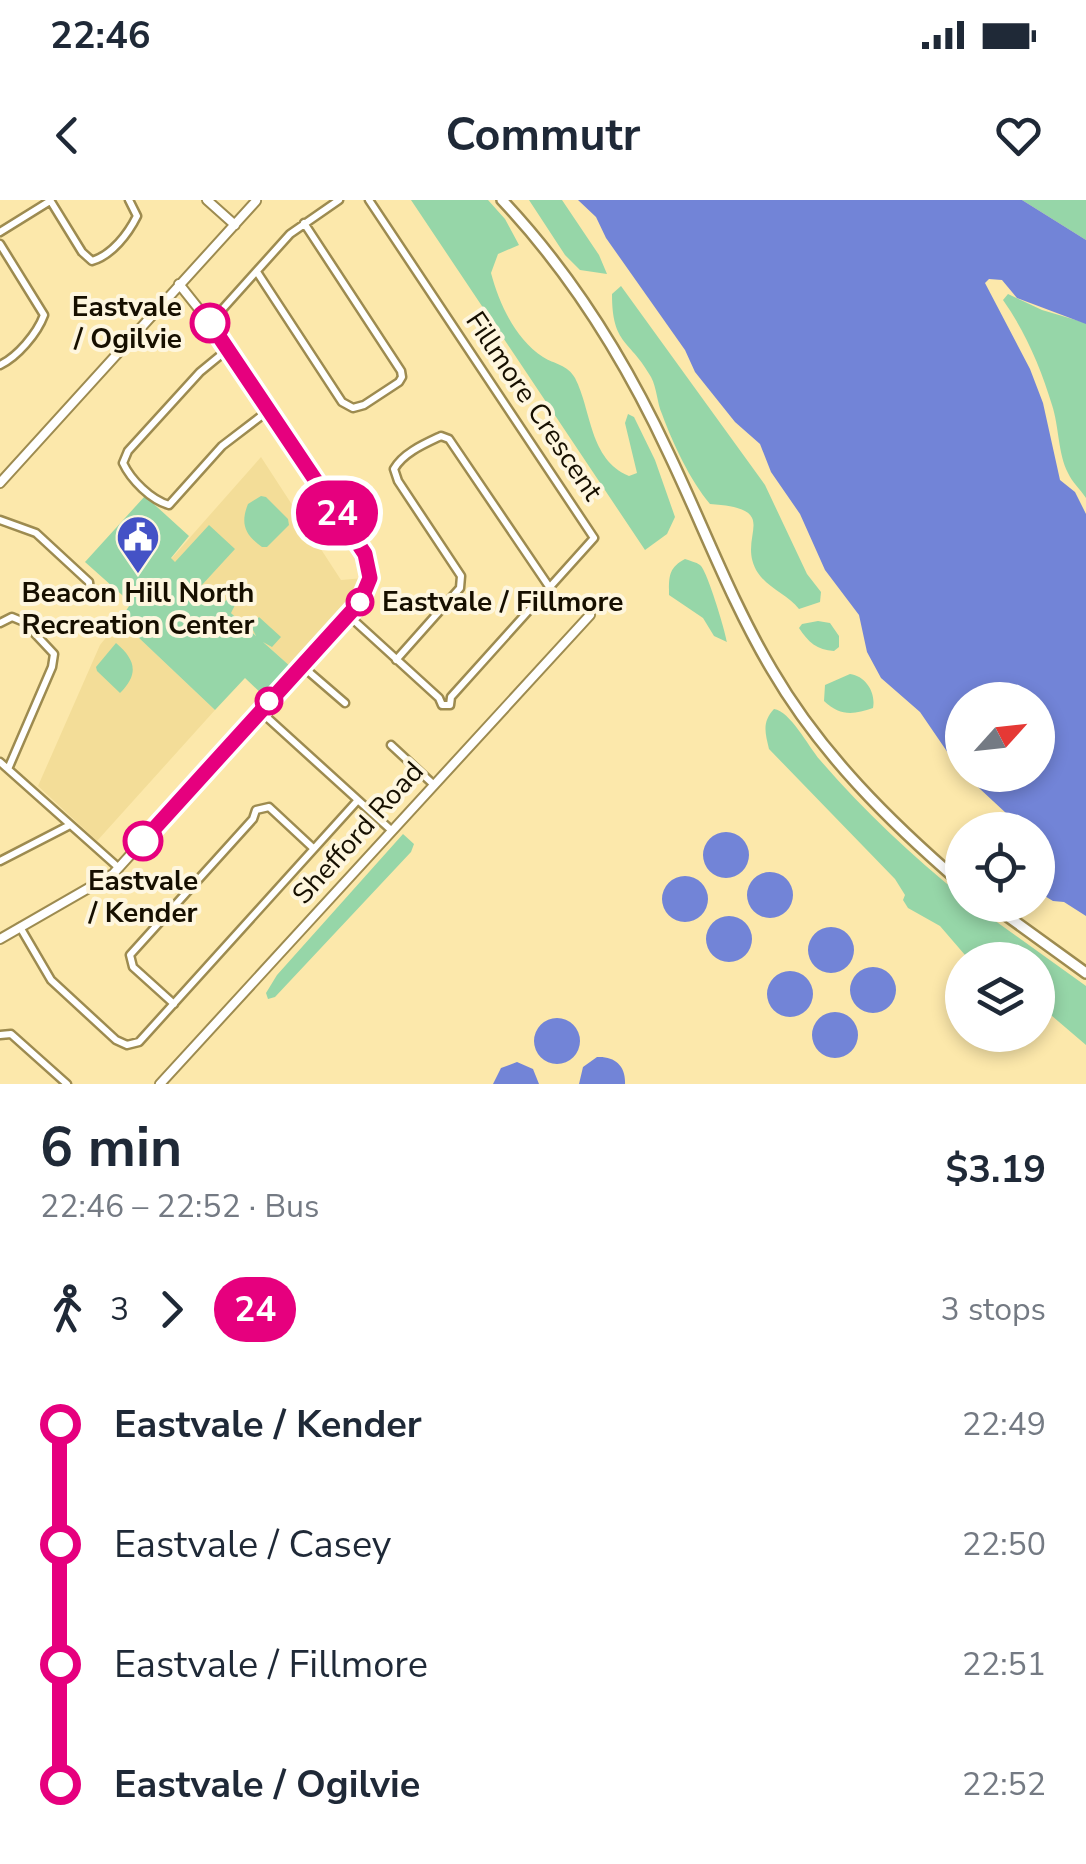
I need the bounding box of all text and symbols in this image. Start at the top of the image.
text: 22:46 [50,10,151,61]
text: Commutr [446,105,640,166]
icon: back [40,108,95,163]
icon: heart [991,108,1046,163]
place label: Eastvale / Ogilvie [72,288,182,358]
marker: Eastvale / Ogilvie [191,304,229,342]
street label: Fillmore Crescent [457,304,611,508]
line badge: 24 [292,480,382,546]
text: 24 [316,490,358,537]
public building icon: Beacon Hill North Recreation Center [115,514,161,575]
place label: Beacon Hill North Recreation Center [22,574,254,644]
place label: Eastvale / Fillmore [382,583,623,621]
marker: Eastvale / Fillmore [347,589,373,615]
north arrow [945,682,1055,792]
map controls [945,682,1055,1052]
unlabelled marker [256,688,282,714]
street label: Shefford Road [284,753,432,913]
button: locate [945,812,1055,922]
marker: Eastvale / Kender [124,822,162,860]
place label: Eastvale / Kender [87,862,198,932]
button: layers [945,942,1055,1052]
text: 6 min [40,1110,182,1185]
text: $3.19 [945,1144,1046,1195]
text: 22:46 – 22:52 · Bus [40,1185,319,1228]
icon: walk [40,1282,95,1337]
icon: forward [144,1282,199,1337]
text: 24 [234,1286,276,1333]
text: 3 [110,1288,129,1331]
text: 3 stops [940,1288,1046,1331]
text: Eastvale / Kender [114,1399,422,1450]
text: 22:49 [962,1403,1046,1446]
text: Eastvale / Casey [114,1519,391,1570]
text: 22:50 [962,1523,1046,1566]
text: Eastvale / Fillmore [114,1639,428,1690]
text: 22:51 [962,1643,1046,1686]
text: Eastvale / Ogilvie [114,1759,420,1810]
text: 22:52 [962,1763,1046,1806]

